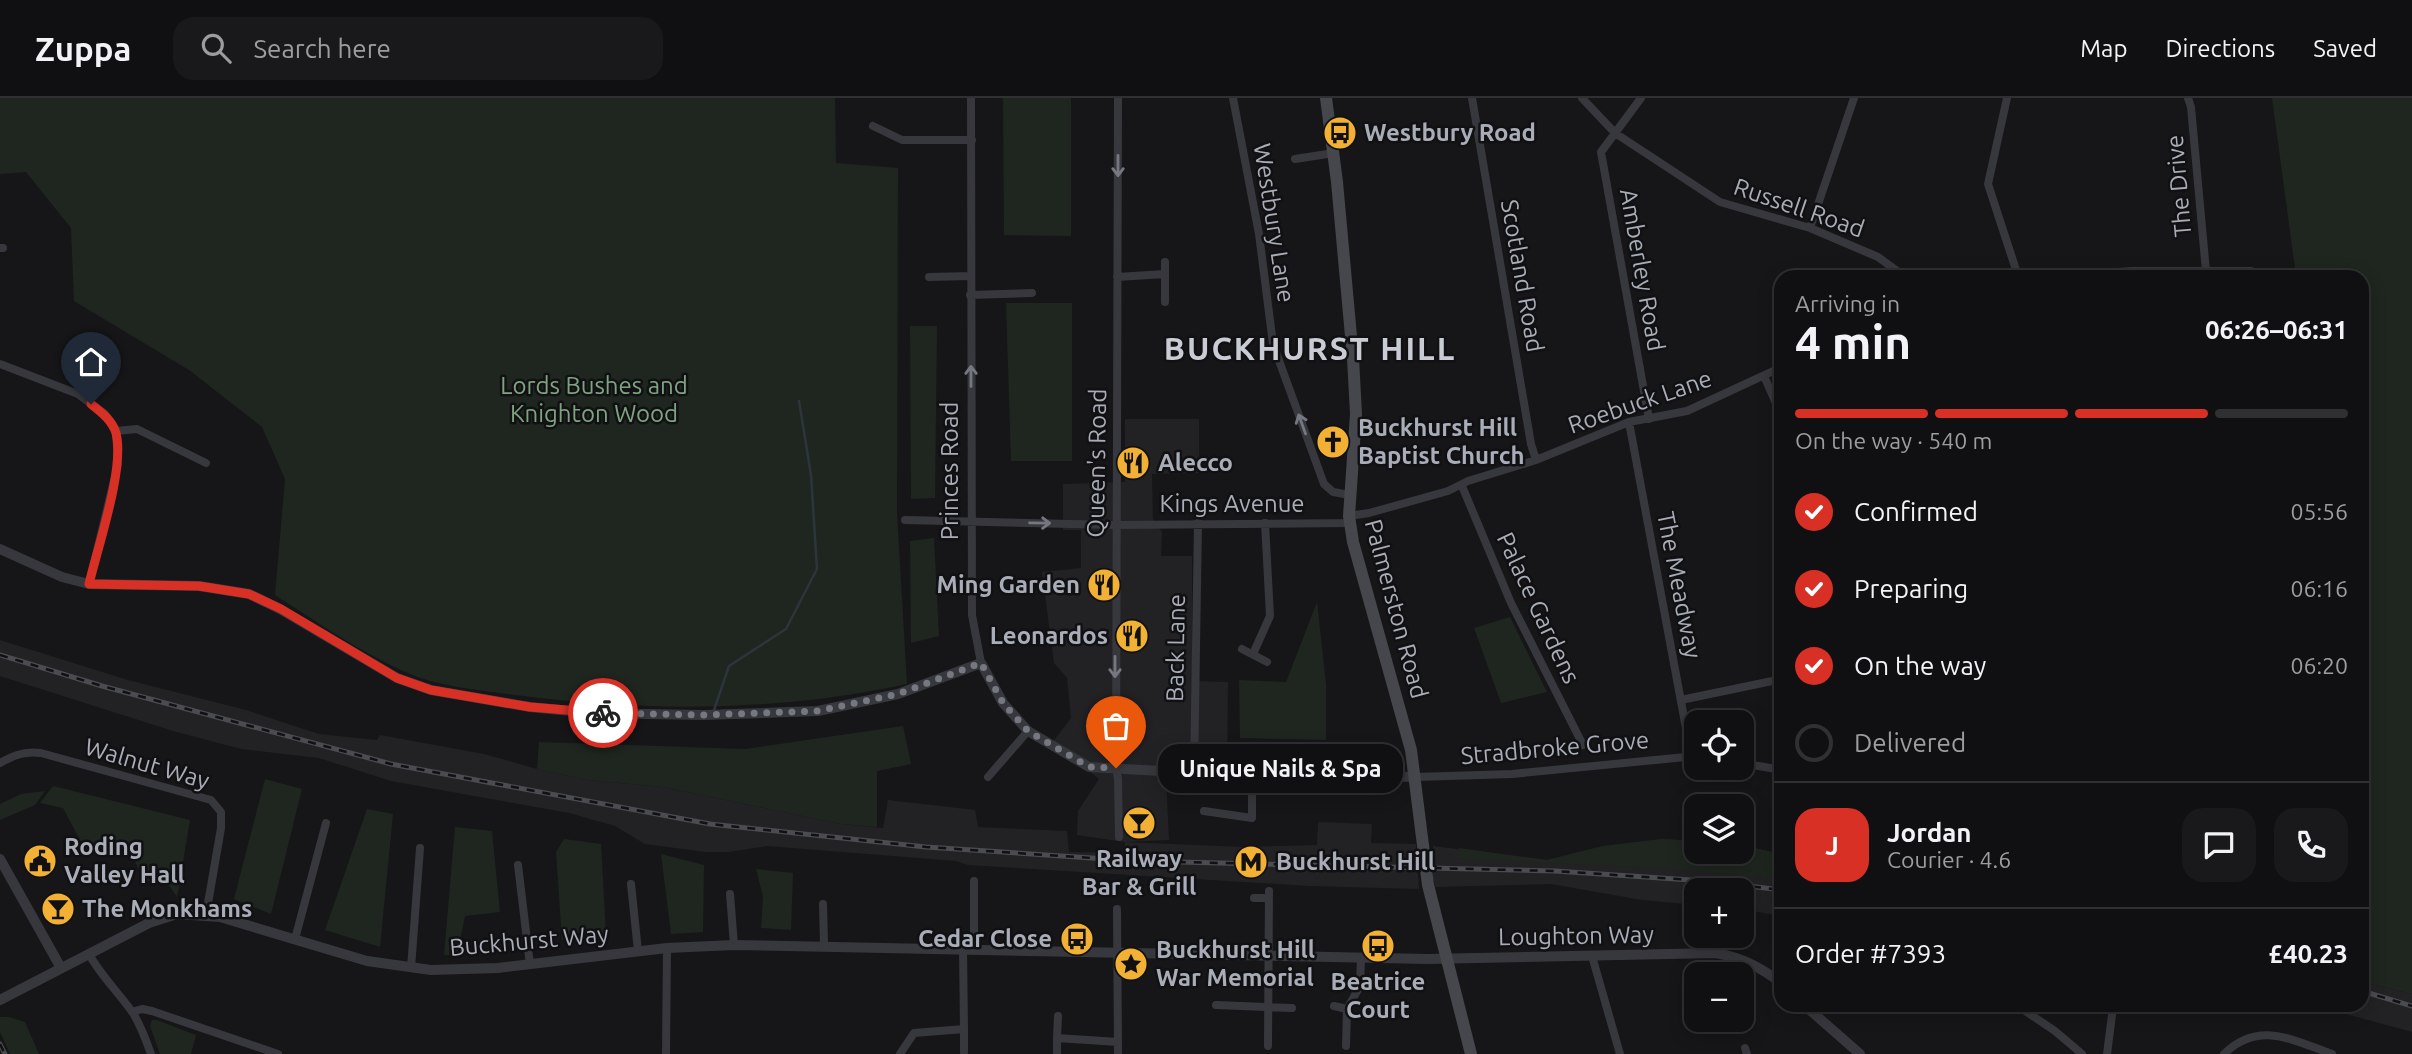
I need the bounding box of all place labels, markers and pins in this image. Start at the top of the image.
bus stop icon: Westbury Road [1321,114,1359,152]
place label: Westbury Road [1364,119,1536,146]
pin [61,332,121,404]
place label: Buckhurst Hill Baptist Church [1358,414,1525,469]
church icon: Buckhurst Hill Baptist Church [1314,423,1352,461]
restaurant icon: Alecco [1114,444,1152,482]
place label: Alecco [1158,449,1233,476]
restaurant icon: Ming Garden [1085,566,1123,604]
place label: Ming Garden [937,571,1080,598]
restaurant icon: Leonardos [1113,617,1151,655]
place label: Leonardos [990,622,1108,649]
pin [1086,696,1146,768]
callout: Unique Nails & Spa [1158,744,1403,792]
bar icon: Railway Bar & Grill [1120,804,1158,842]
place label: Roding Valley Hall [64,833,185,888]
public building icon: Roding Valley Hall [21,842,59,880]
metro station icon: Buckhurst Hill [1232,843,1270,881]
place label: Railway Bar & Grill [1082,845,1196,900]
place label: Buckhurst Hill [1276,848,1435,875]
bar icon: The Monkhams [39,890,77,928]
place label: The Monkhams [82,895,252,922]
bus stop icon: Cedar Close [1058,920,1096,958]
place label: Cedar Close [918,925,1052,952]
bus stop icon: Beatrice Court [1359,927,1397,965]
place label: Buckhurst Hill War Memorial [1156,936,1315,991]
place icon: Buckhurst Hill War Memorial [1112,945,1150,983]
place label: Beatrice Court [1331,968,1425,1023]

